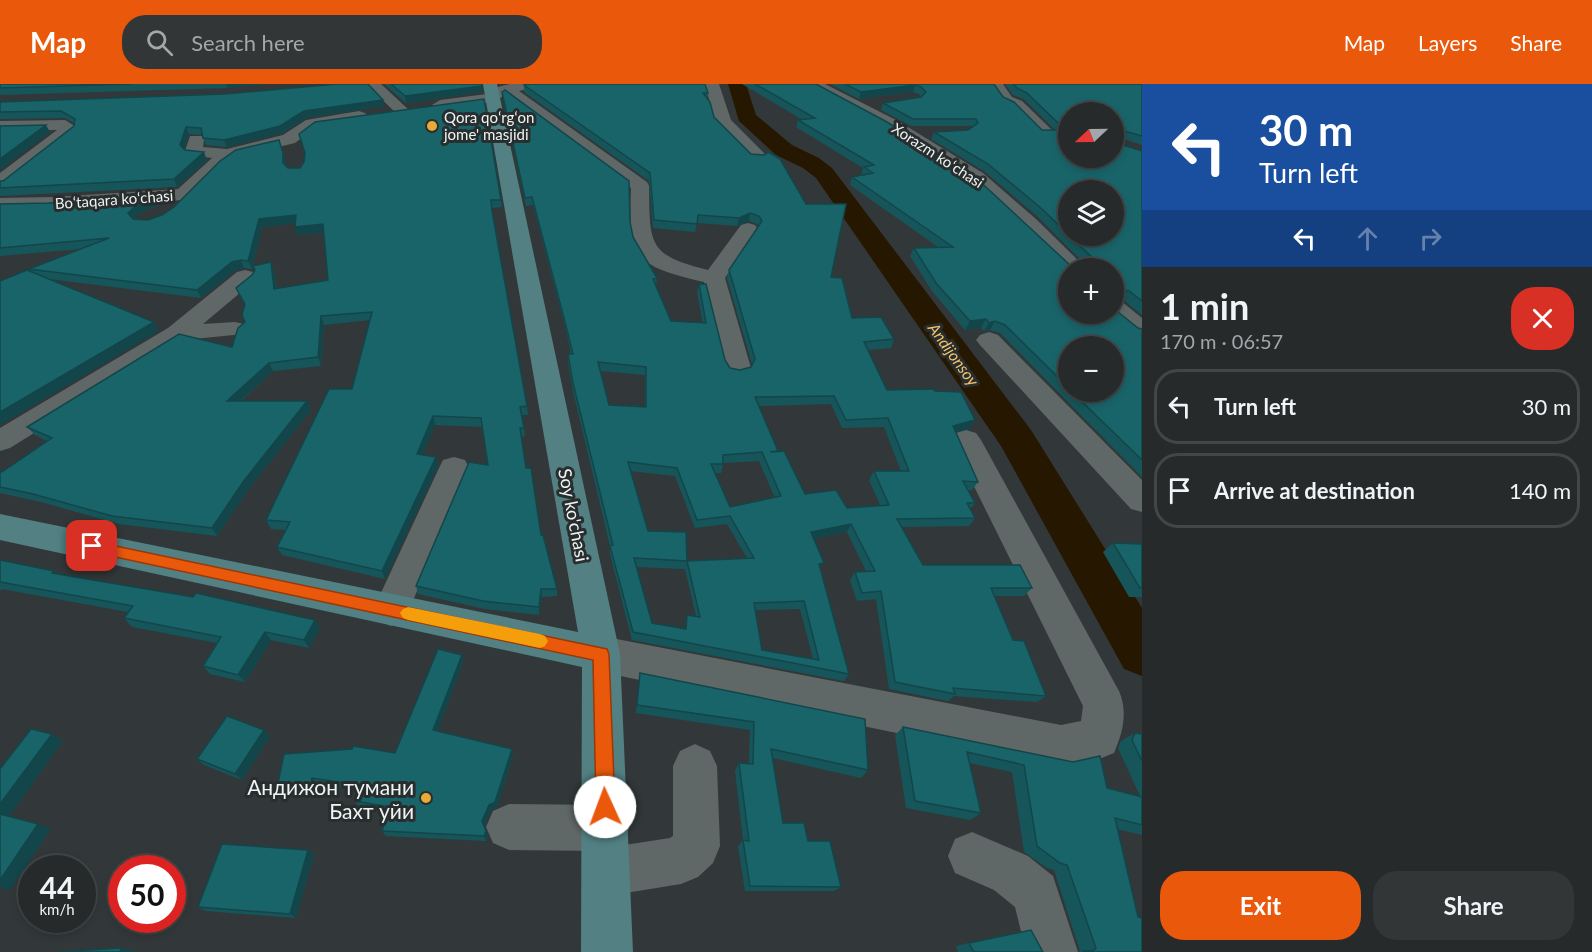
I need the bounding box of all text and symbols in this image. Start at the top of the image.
search box [122,15,542,69]
text: Map [30,25,86,59]
icon: search [143,26,176,59]
text: Search here [191,29,305,56]
text: Map [1344,30,1385,55]
text: Layers [1418,30,1477,55]
text: Share [1510,30,1562,55]
north arrow [1058,102,1124,168]
map controls [1058,102,1124,402]
text: 30 m [1259,105,1353,155]
place label: Qora qoʻrgʻon jome' masjidi [443,108,534,143]
icon: left [1160,108,1238,186]
marker: Qora qoʻrgʻon jome' masjidi [425,119,439,133]
street label: Xorazm koʻchasi [889,119,987,191]
text: Turn left [1259,156,1358,189]
button: layers [1058,180,1124,246]
street label: Boʻtaqara koʻchasi [54,186,174,212]
icon: left [1288,222,1321,255]
icon: ahead [1351,222,1384,255]
icon: right [1414,222,1447,255]
button: + [1058,258,1124,324]
text: 1 min [1160,284,1249,328]
button: close [1511,287,1574,350]
water label: Andijonsoy [924,318,983,389]
text: 170 m · 06:57 [1160,329,1283,353]
button: − [1058,336,1124,402]
icon: left [1163,390,1196,423]
text: Turn left [1214,393,1296,420]
text: 30 m [1522,393,1571,420]
street label: Soy ko'chasi [554,466,594,564]
icon: arrive [1163,474,1196,507]
text: Arrive at destination [1214,477,1415,504]
text: 140 m [1509,477,1571,504]
pin [66,520,117,571]
icon: arrive [75,529,108,562]
place label: Андижон тумани Бахт уйи [247,774,414,823]
position arrow [573,775,637,839]
marker: Андижон тумани Бахт уйи [419,791,433,805]
speed limit sign: 50 [108,855,186,933]
text: 44 [40,869,74,905]
button: Exit [1160,871,1361,940]
button: Share [1373,871,1574,940]
text: km/h [39,900,75,918]

